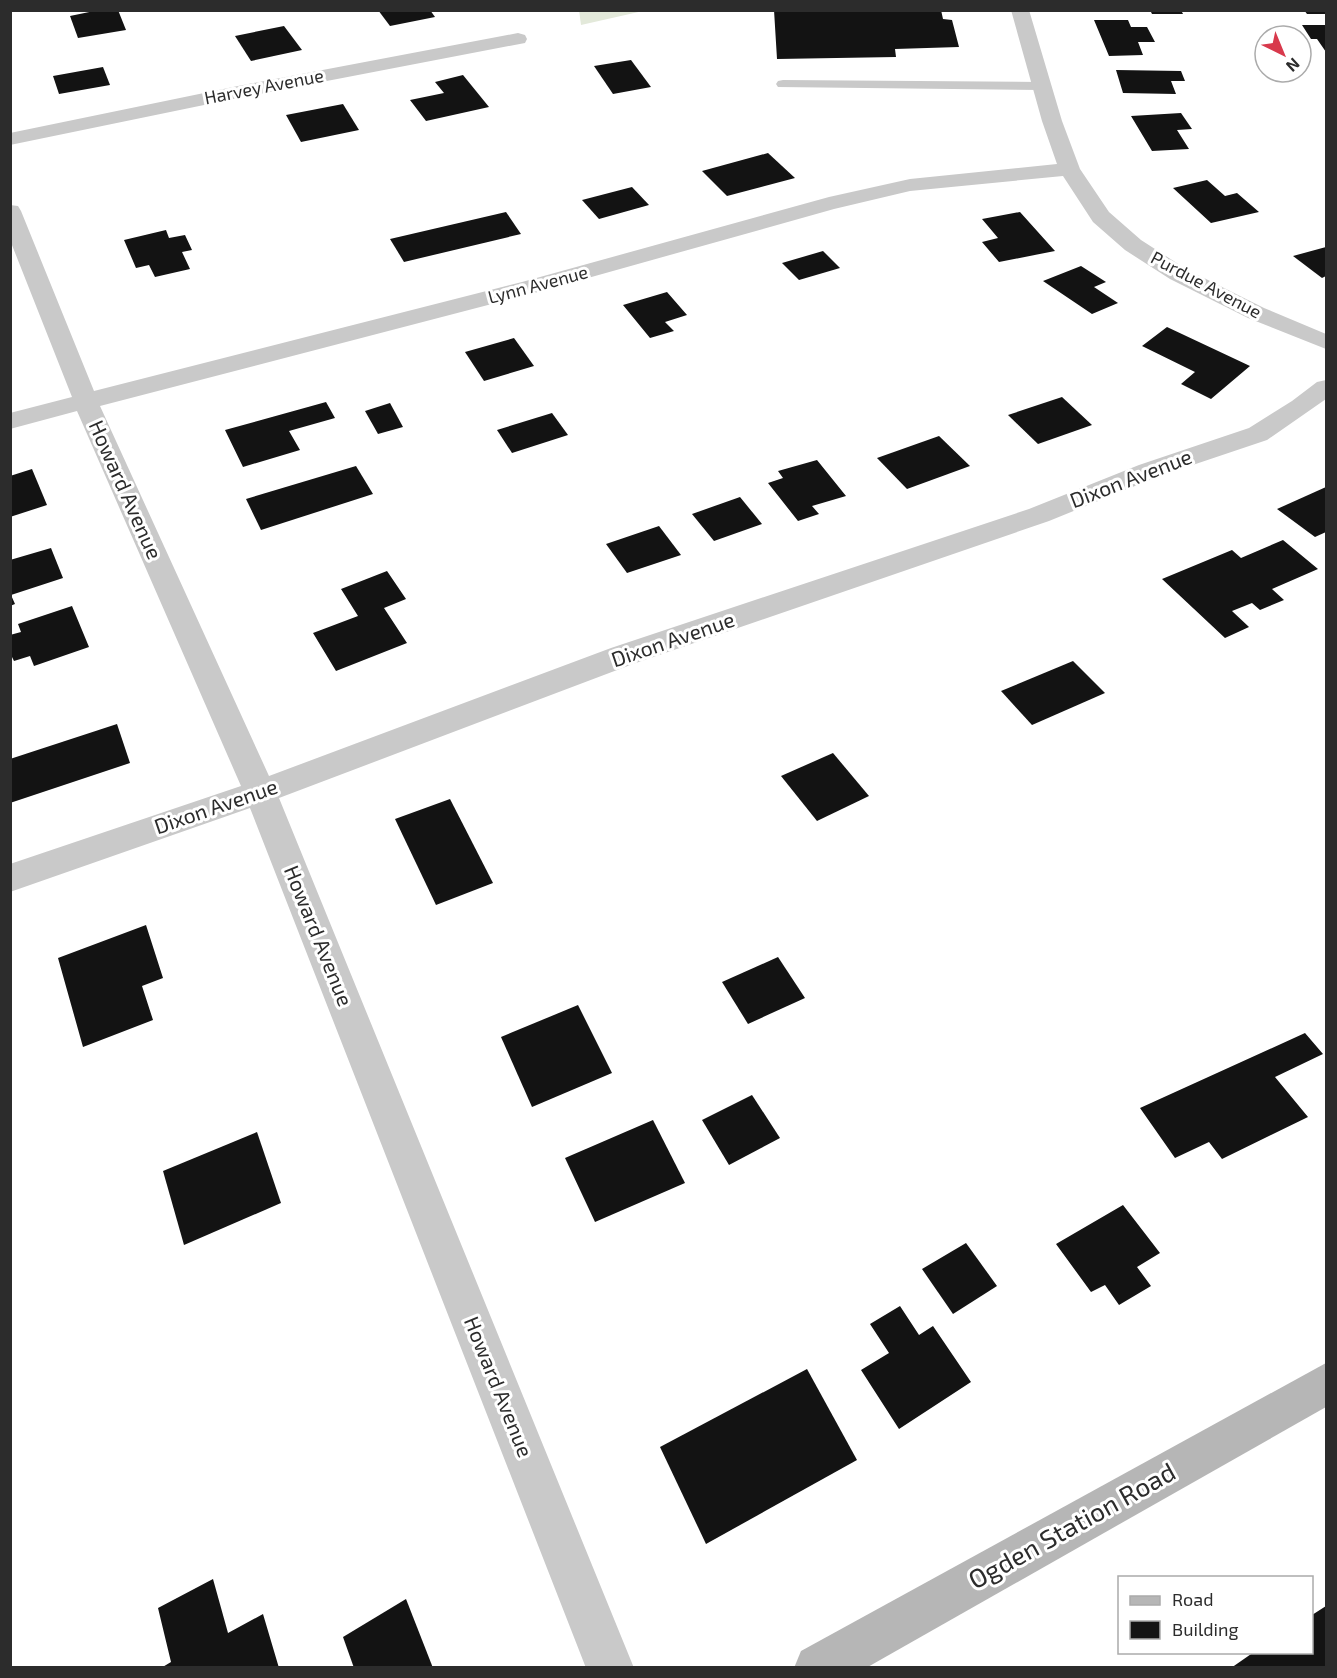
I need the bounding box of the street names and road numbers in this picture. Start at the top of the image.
street label: Harvey Avenue [202,64,325,108]
street label: Purdue Avenue [1147,246,1266,322]
street label: Lynn Avenue [485,260,590,308]
street label: Howard Avenue [85,416,168,563]
street label: Dixon Avenue [1066,443,1195,512]
street label: Dixon Avenue [608,606,737,671]
street label: Dixon Avenue [151,773,280,838]
street label: Howard Avenue [280,861,359,1009]
street label: Howard Avenue [460,1312,539,1460]
street label: Ogden Station Road [962,1455,1180,1594]

